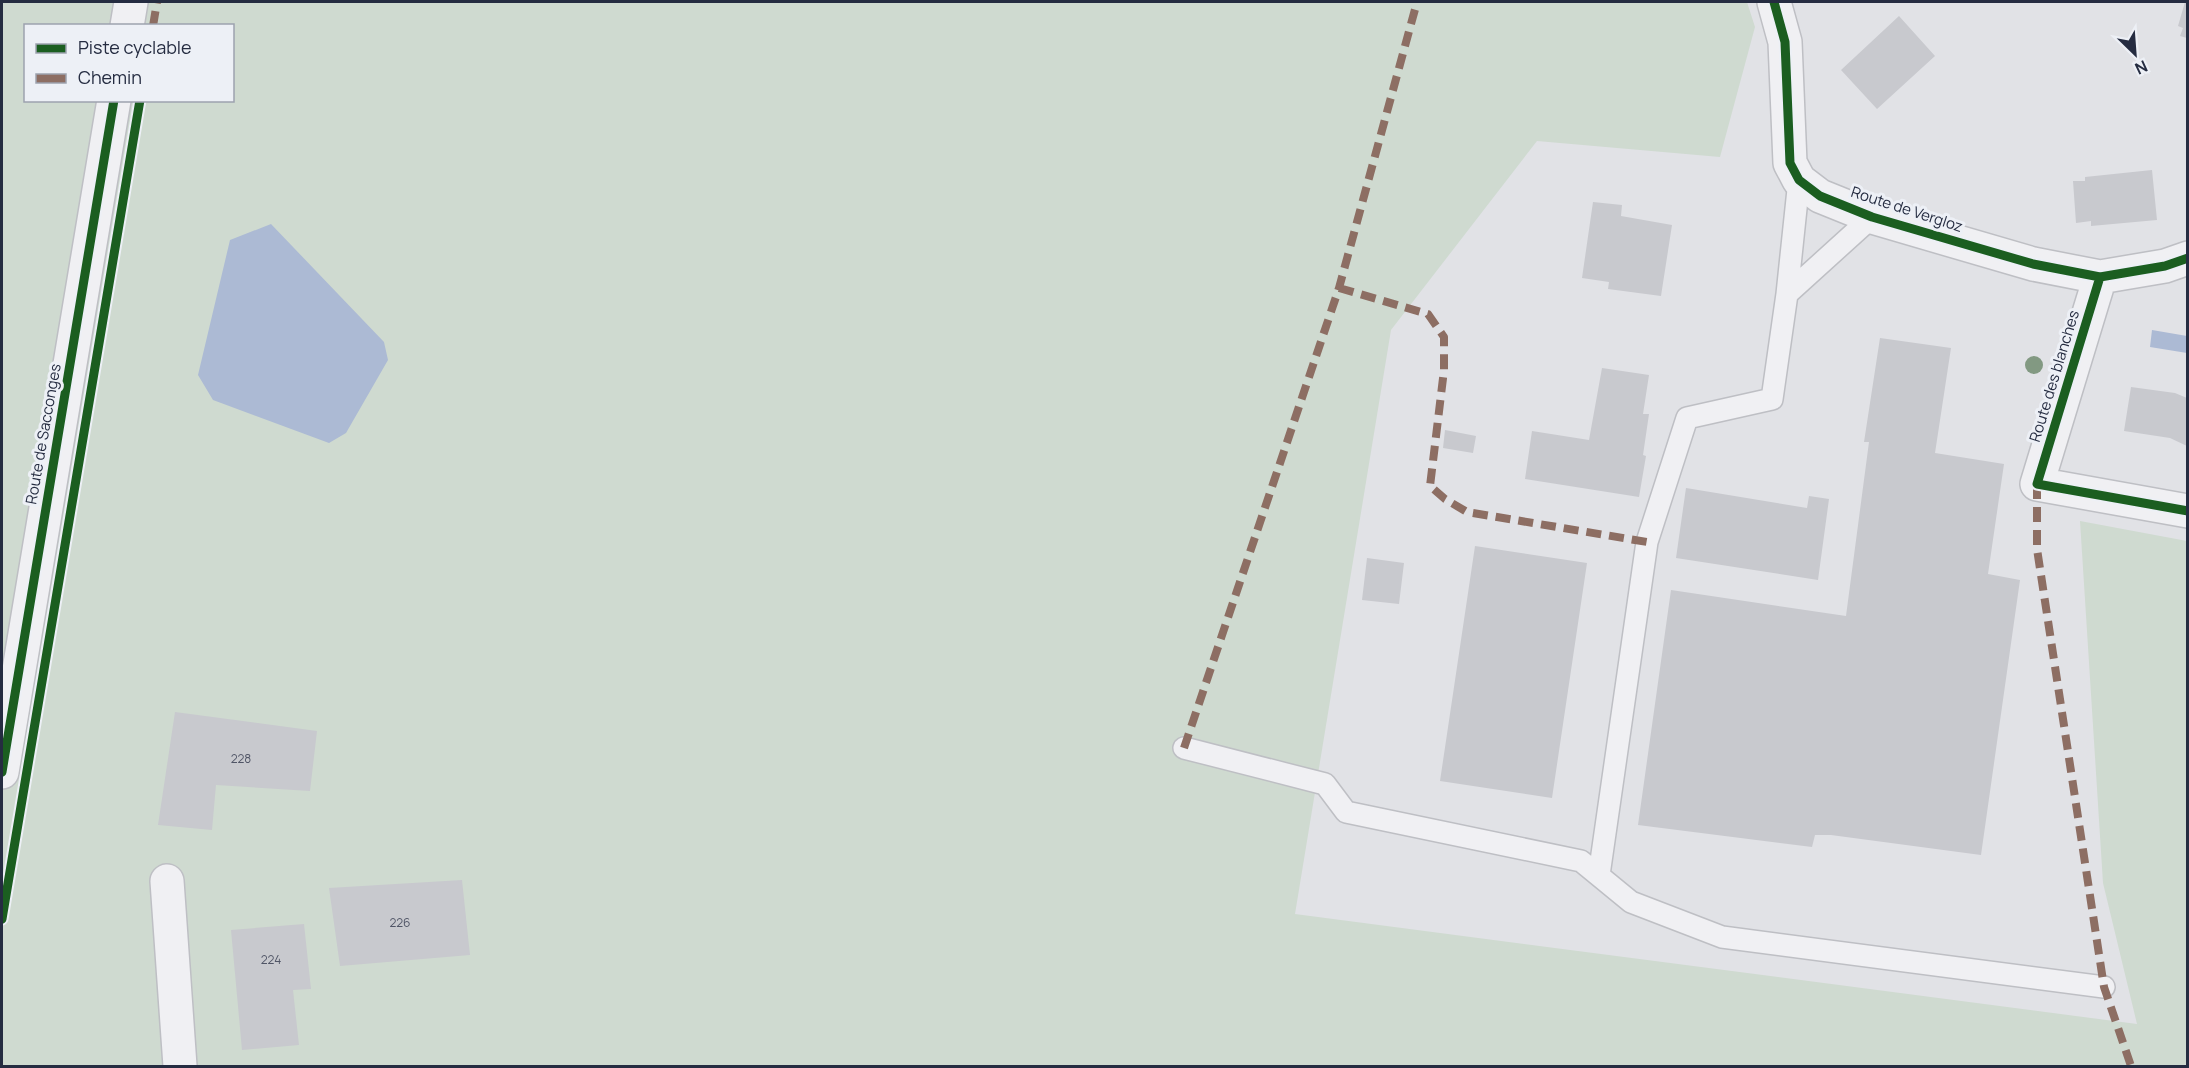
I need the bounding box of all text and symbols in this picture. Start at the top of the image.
legend [24,24,234,102]
north arrow [2105,24,2165,84]
text: Piste cyclable [78,35,192,59]
text: N [2131,55,2151,80]
text: Chemin [78,65,142,89]
street label: Route de Vergloz [1848,181,1966,237]
street label: Route des blanches [2024,307,2084,444]
street label: Route de Sacconges [20,362,66,506]
house number: 228 [231,750,251,767]
house number: 226 [389,914,411,931]
house number: 224 [261,951,281,968]

